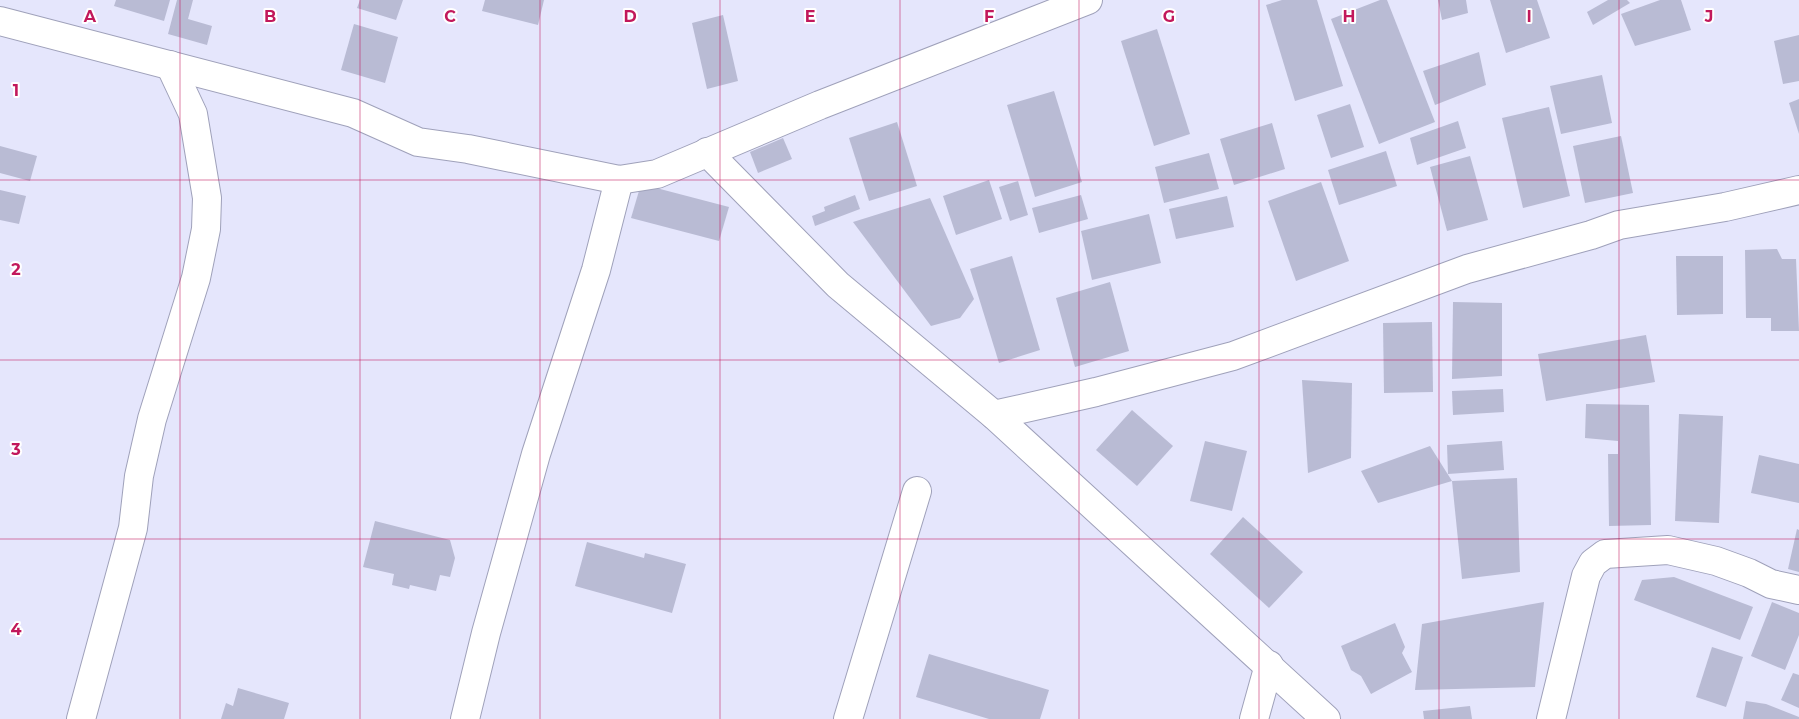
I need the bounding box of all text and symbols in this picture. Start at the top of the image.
text: A [83,7,97,26]
text: B [264,7,276,26]
text: C [444,7,456,26]
text: D [623,7,637,26]
text: E [805,7,815,26]
text: F [984,7,994,26]
text: G [1163,7,1175,26]
text: H [1343,7,1355,26]
text: I [1526,7,1532,26]
text: J [1704,7,1713,26]
text: 1 [13,81,19,100]
text: 2 [11,260,21,279]
text: 3 [10,440,21,459]
text: 4 [10,620,22,639]

